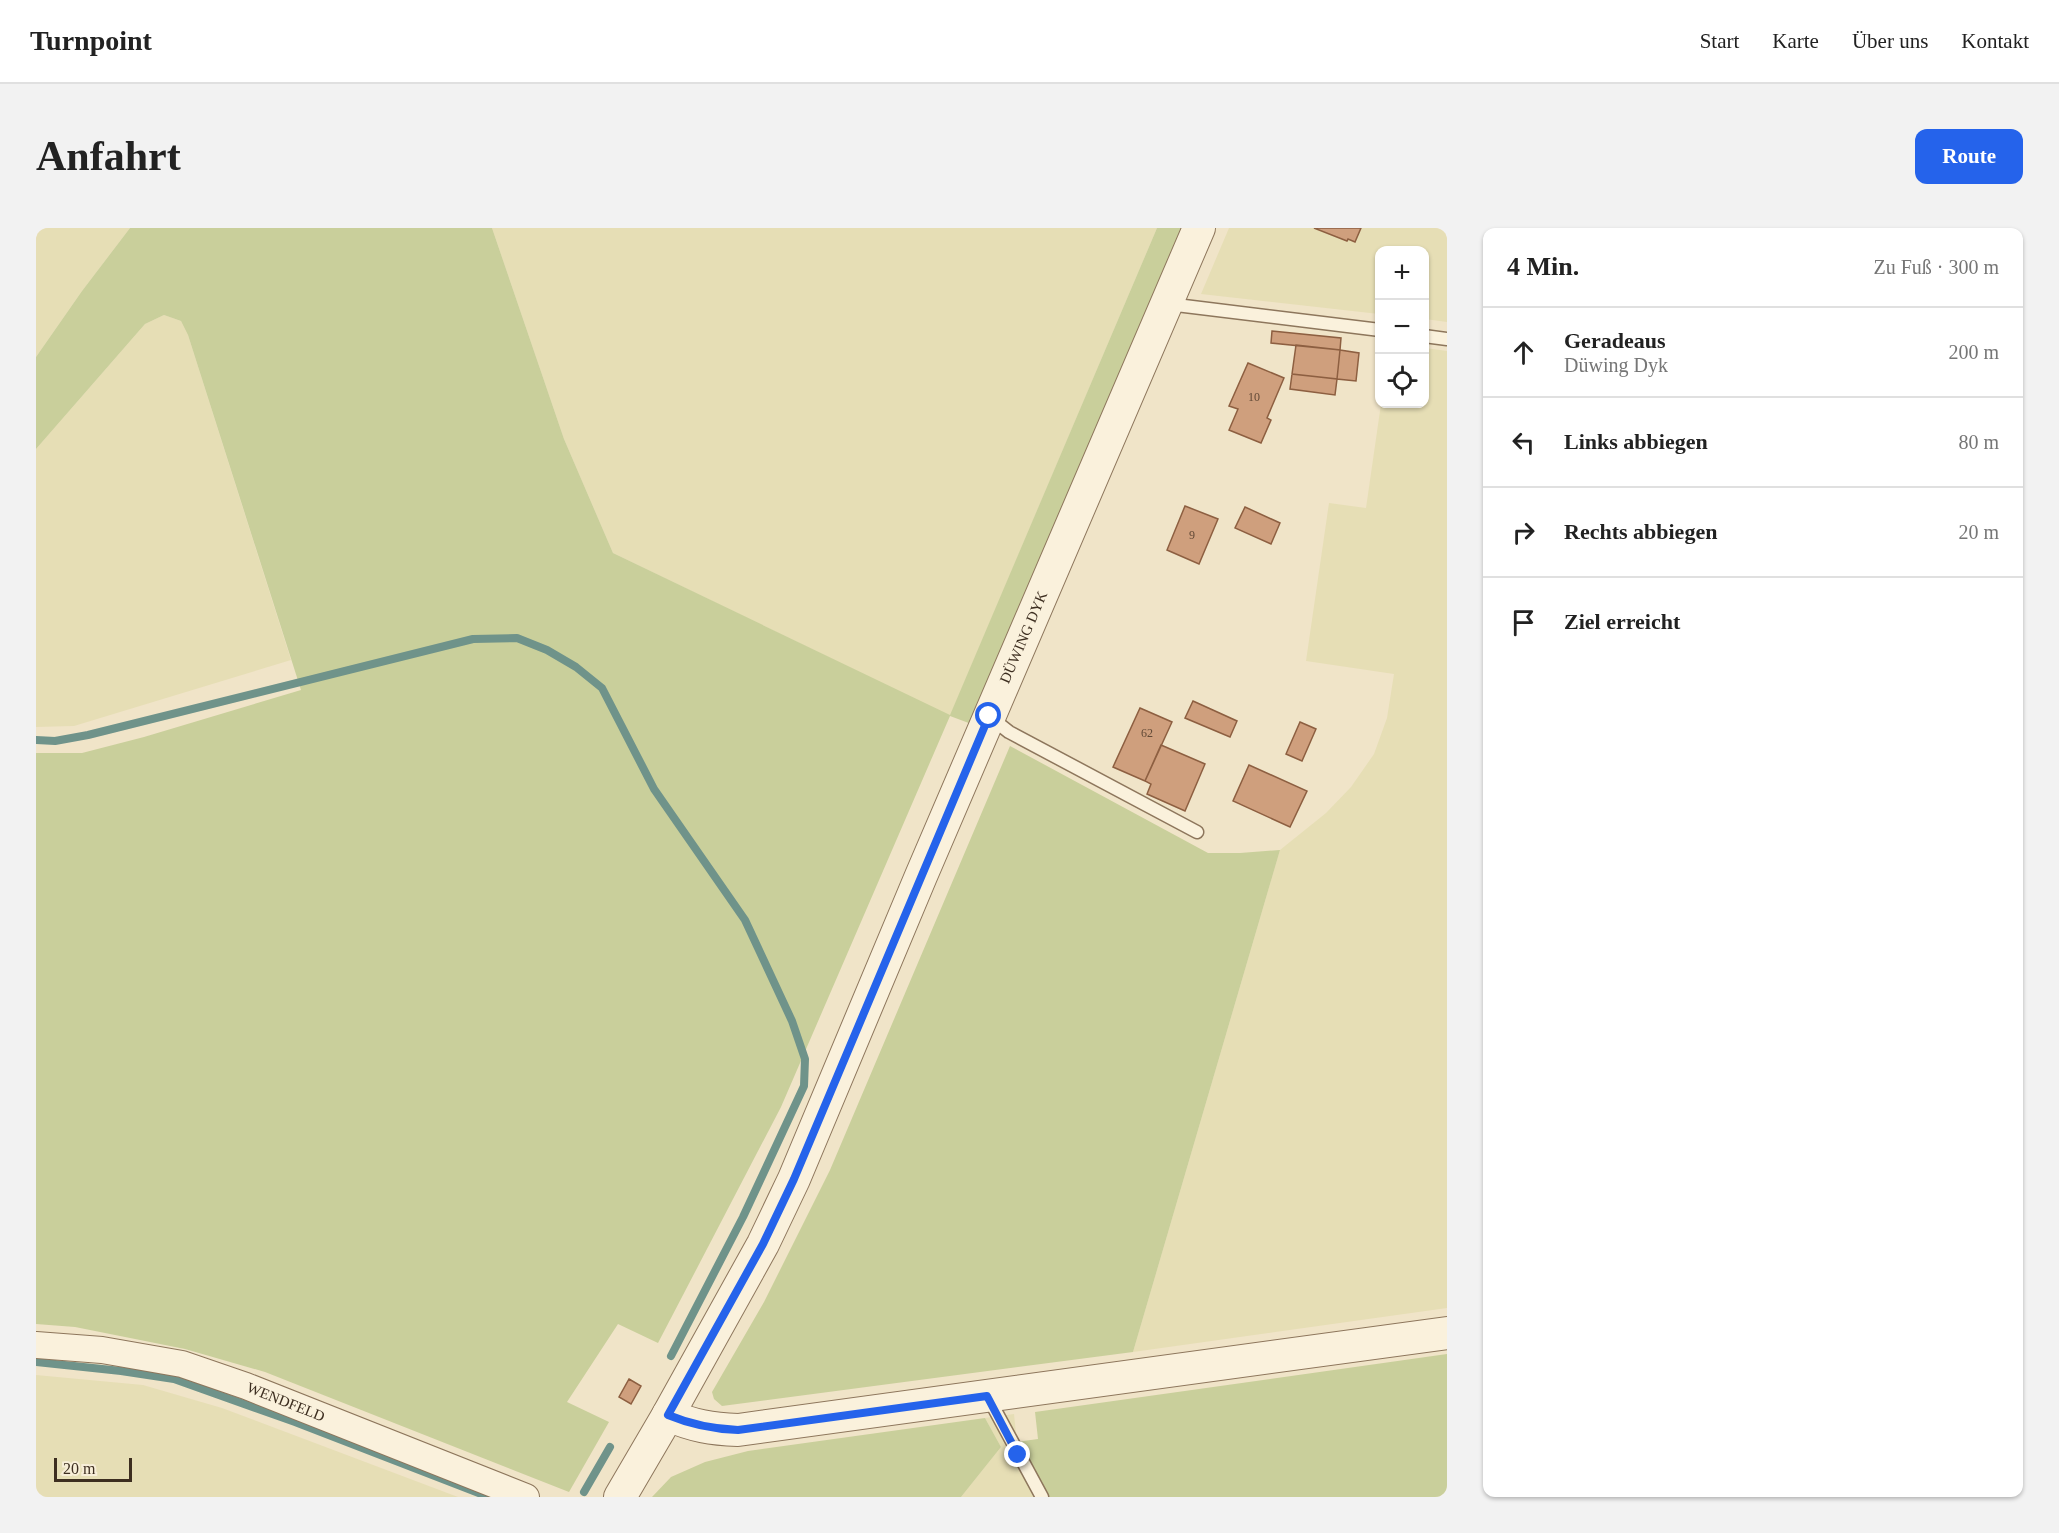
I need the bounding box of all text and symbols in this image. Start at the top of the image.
text: Turnpoint [30,25,152,56]
text: Start [1700,29,1739,53]
text: Karte [1772,29,1819,53]
text: Über uns [1852,29,1928,53]
text: Kontakt [1961,29,2029,53]
button: Route [1915,129,2023,184]
text: Anfahrt [36,133,181,179]
map controls [1375,246,1429,408]
button: + [1375,246,1429,300]
text: 4 Min. [1507,252,1579,281]
text: Zu Fuß · 300 m [1873,256,1999,278]
button: − [1375,300,1429,354]
text: Geradeaus [1564,328,1665,353]
icon: ahead [1507,336,1540,369]
text: 200 m [1948,341,1999,363]
button: locate [1375,354,1429,408]
text: Düwing Dyk [1564,354,1668,376]
house number: 10 [1248,390,1260,404]
icon: left [1507,426,1540,459]
text: Links abbiegen [1564,429,1708,454]
text: 80 m [1958,431,1999,453]
icon: right [1507,516,1540,549]
text: Rechts abbiegen [1564,519,1717,544]
text: 20 m [1958,521,1999,543]
house number: 9 [1189,528,1195,542]
street label: DÜWING DYK [997,589,1050,686]
icon: arrive [1507,606,1540,639]
text: Ziel erreicht [1564,609,1680,634]
route start [975,702,1001,728]
house number: 62 [1141,726,1153,740]
street label: WENDFELD [245,1379,327,1425]
route end [1004,1441,1030,1467]
scale bar [54,1455,132,1482]
text: 20 m [63,1460,95,1477]

